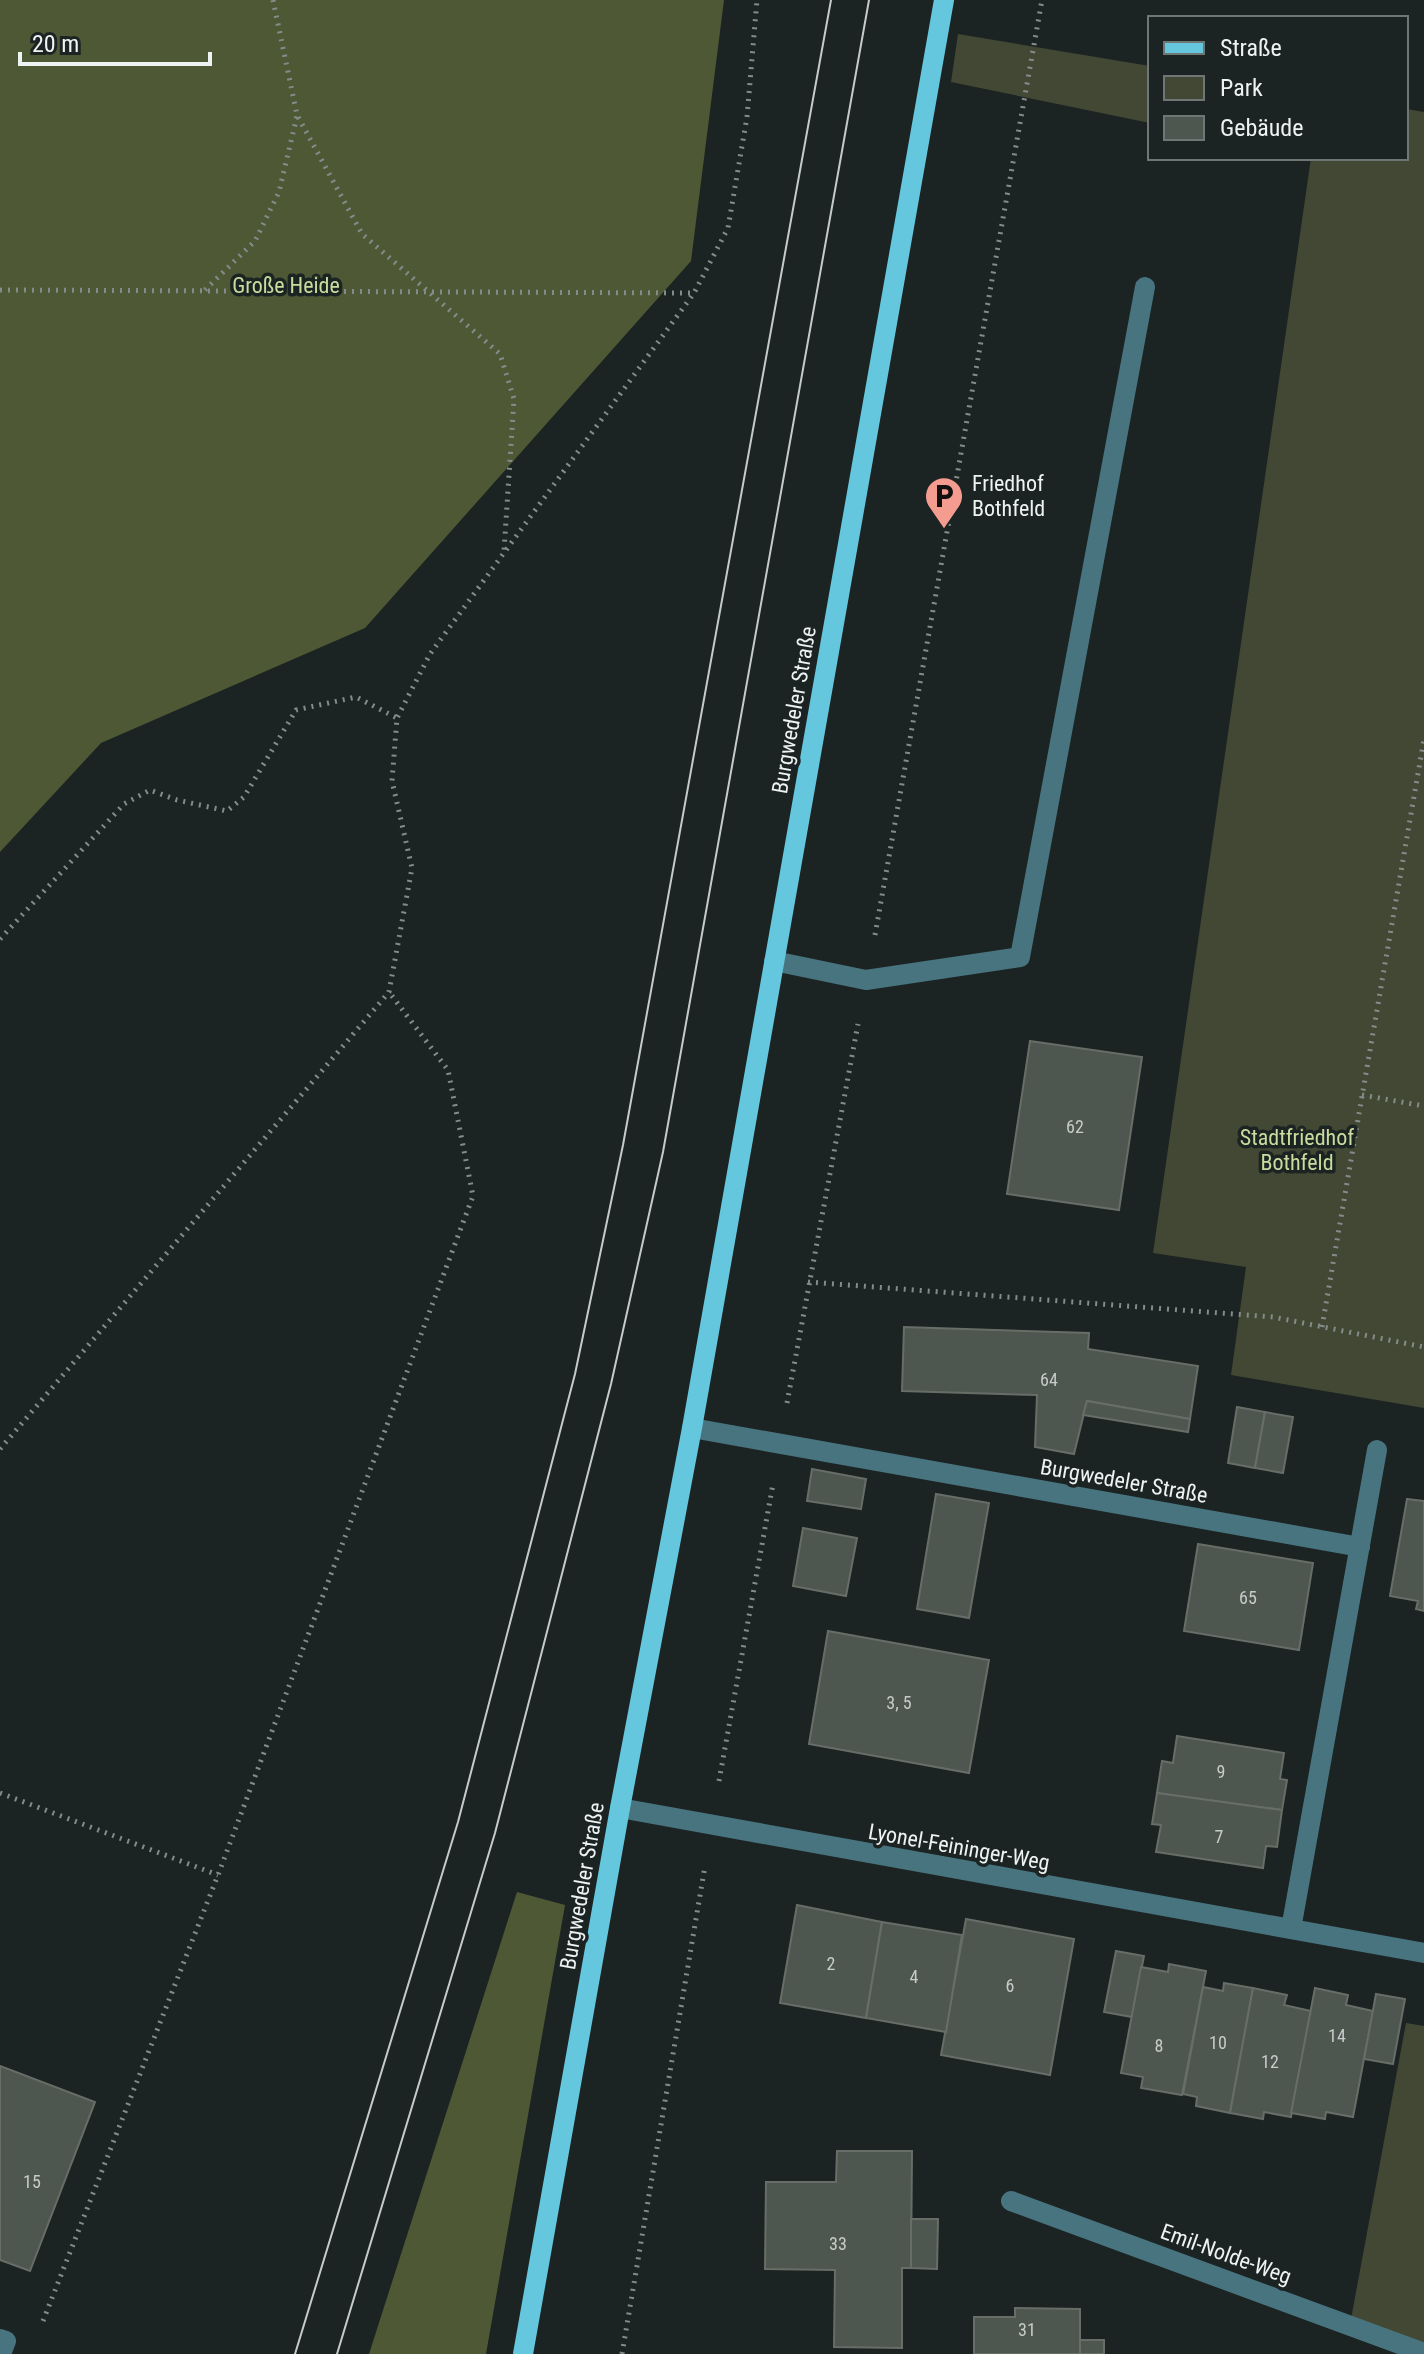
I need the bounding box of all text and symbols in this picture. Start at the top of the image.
scale bar [20,16,210,66]
legend [1148,16,1408,160]
text: 20 m [32,30,79,58]
text: Straße [1220,34,1282,62]
text: Park [1220,74,1263,102]
text: Gebäude [1220,114,1304,142]
park label: Große Heide [232,273,340,298]
place label: Friedhof Bothfeld [972,471,1045,521]
parking icon: Friedhof Bothfeld [923,475,965,530]
street label: Burgwedeler Straße [767,624,821,796]
house number: 62 [1066,1116,1084,1137]
park label: Stadtfriedhof Bothfeld [1240,1125,1354,1175]
house number: 64 [1040,1369,1058,1390]
street label: Burgwedeler Straße [1038,1454,1210,1508]
house number: 65 [1239,1587,1257,1608]
house number: 3, 5 [886,1692,912,1713]
house number: 9 [1217,1761,1225,1782]
street label: Burgwedeler Straße [555,1800,609,1972]
street label: Lyonel-Feininger-Weg [866,1819,1052,1875]
house number: 7 [1215,1826,1224,1847]
house number: 2 [827,1953,836,1974]
house number: 4 [910,1966,919,1987]
house number: 6 [1006,1975,1014,1996]
house number: 14 [1328,2025,1346,2046]
house number: 10 [1209,2032,1227,2053]
house number: 8 [1155,2035,1163,2056]
house number: 12 [1261,2051,1279,2072]
house number: 15 [23,2171,41,2192]
street label: Emil-Nolde-Weg [1157,2219,1295,2289]
house number: 33 [829,2233,847,2254]
house number: 31 [1018,2319,1036,2340]

